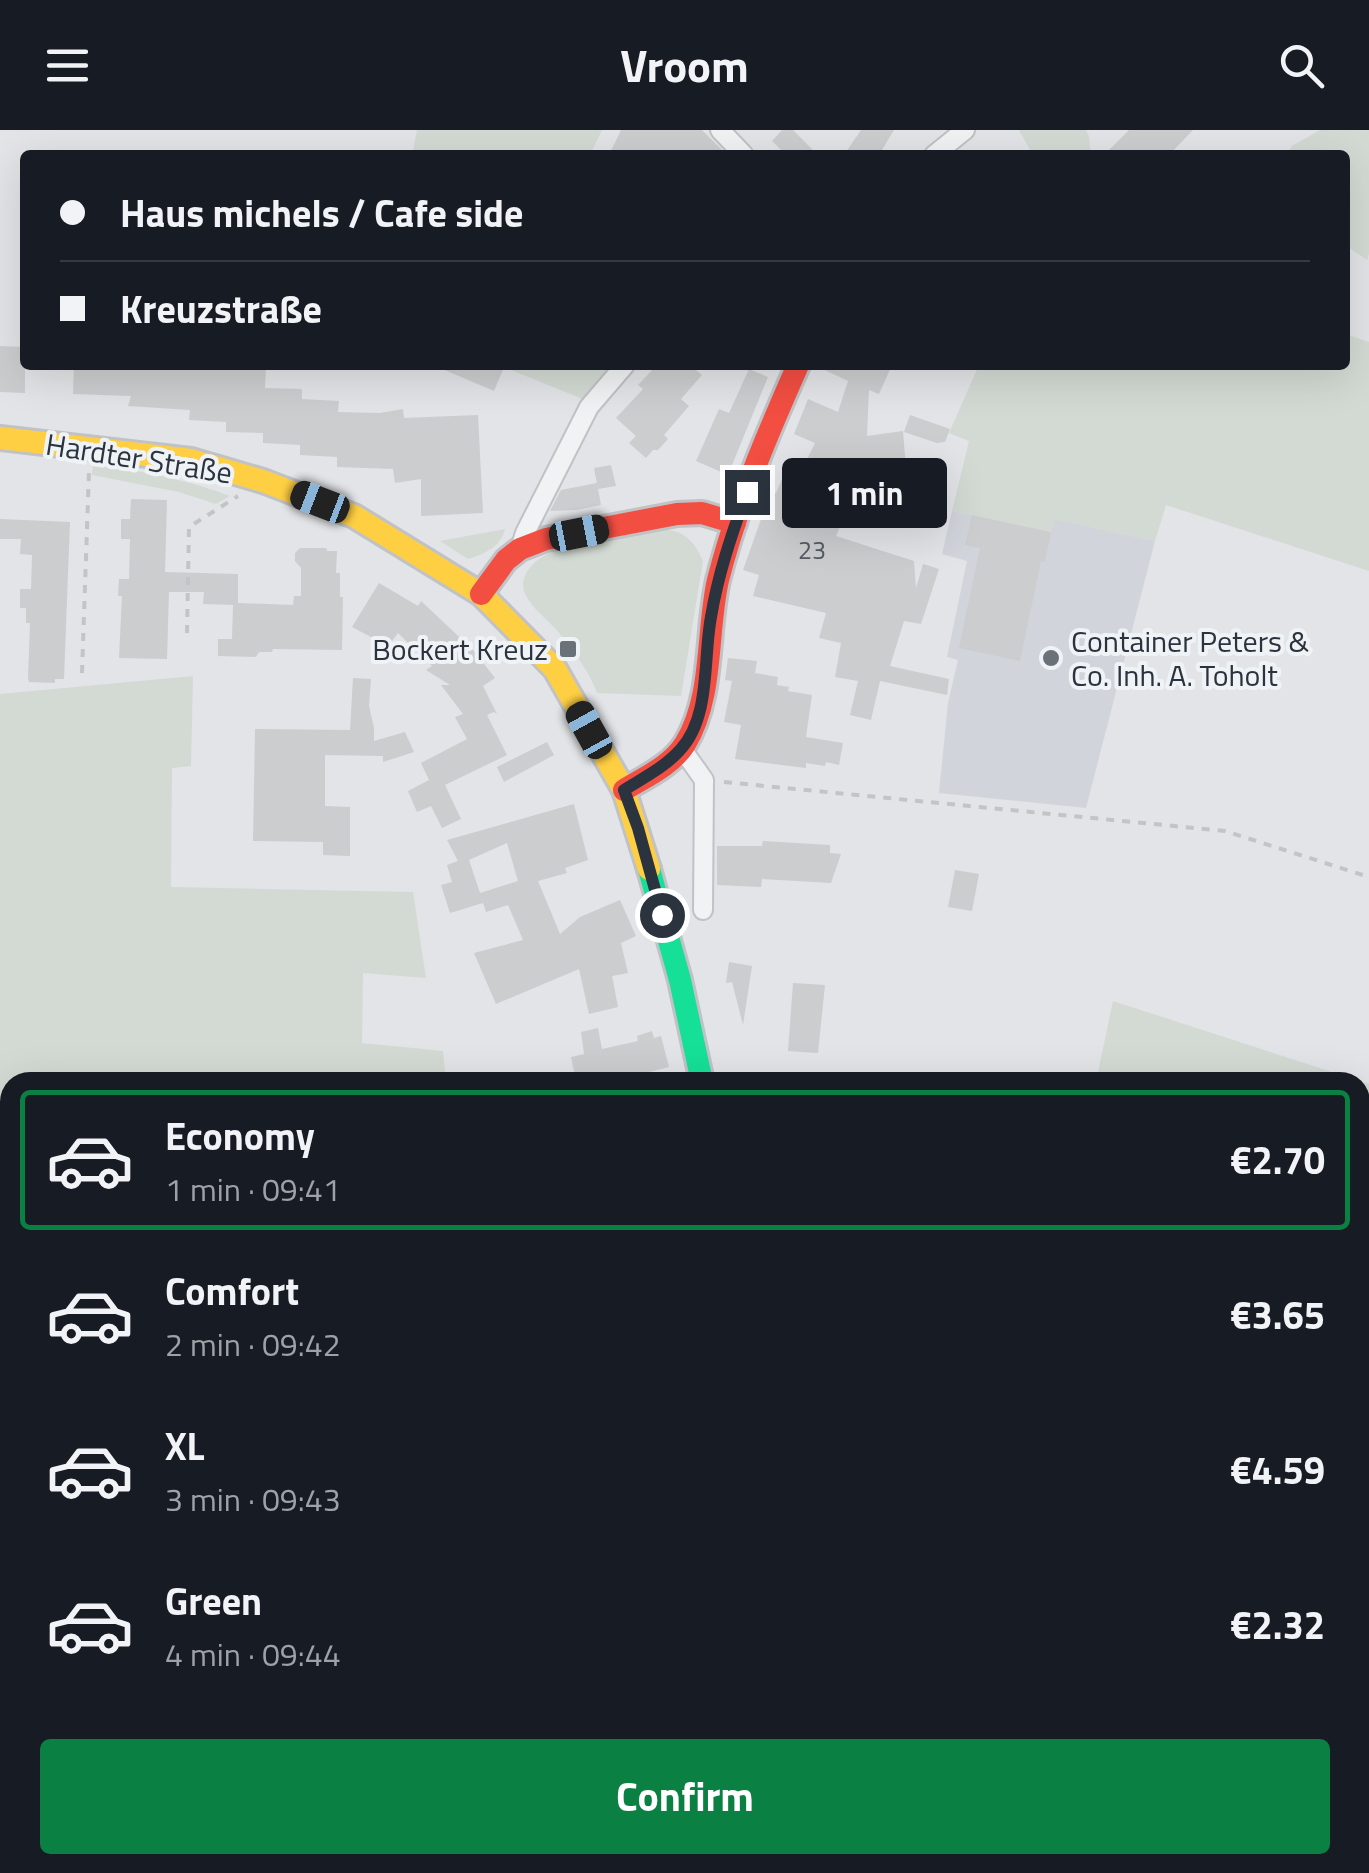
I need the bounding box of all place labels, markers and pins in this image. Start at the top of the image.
place label: Container Peters & Co. Inh. A. Toholt [1071,618,1310,698]
place label: Bockert Kreuz [372,626,548,672]
marker: Bockert Kreuz [557,638,579,660]
marker: Container Peters & Co. Inh. A. Toholt [1040,647,1062,669]

